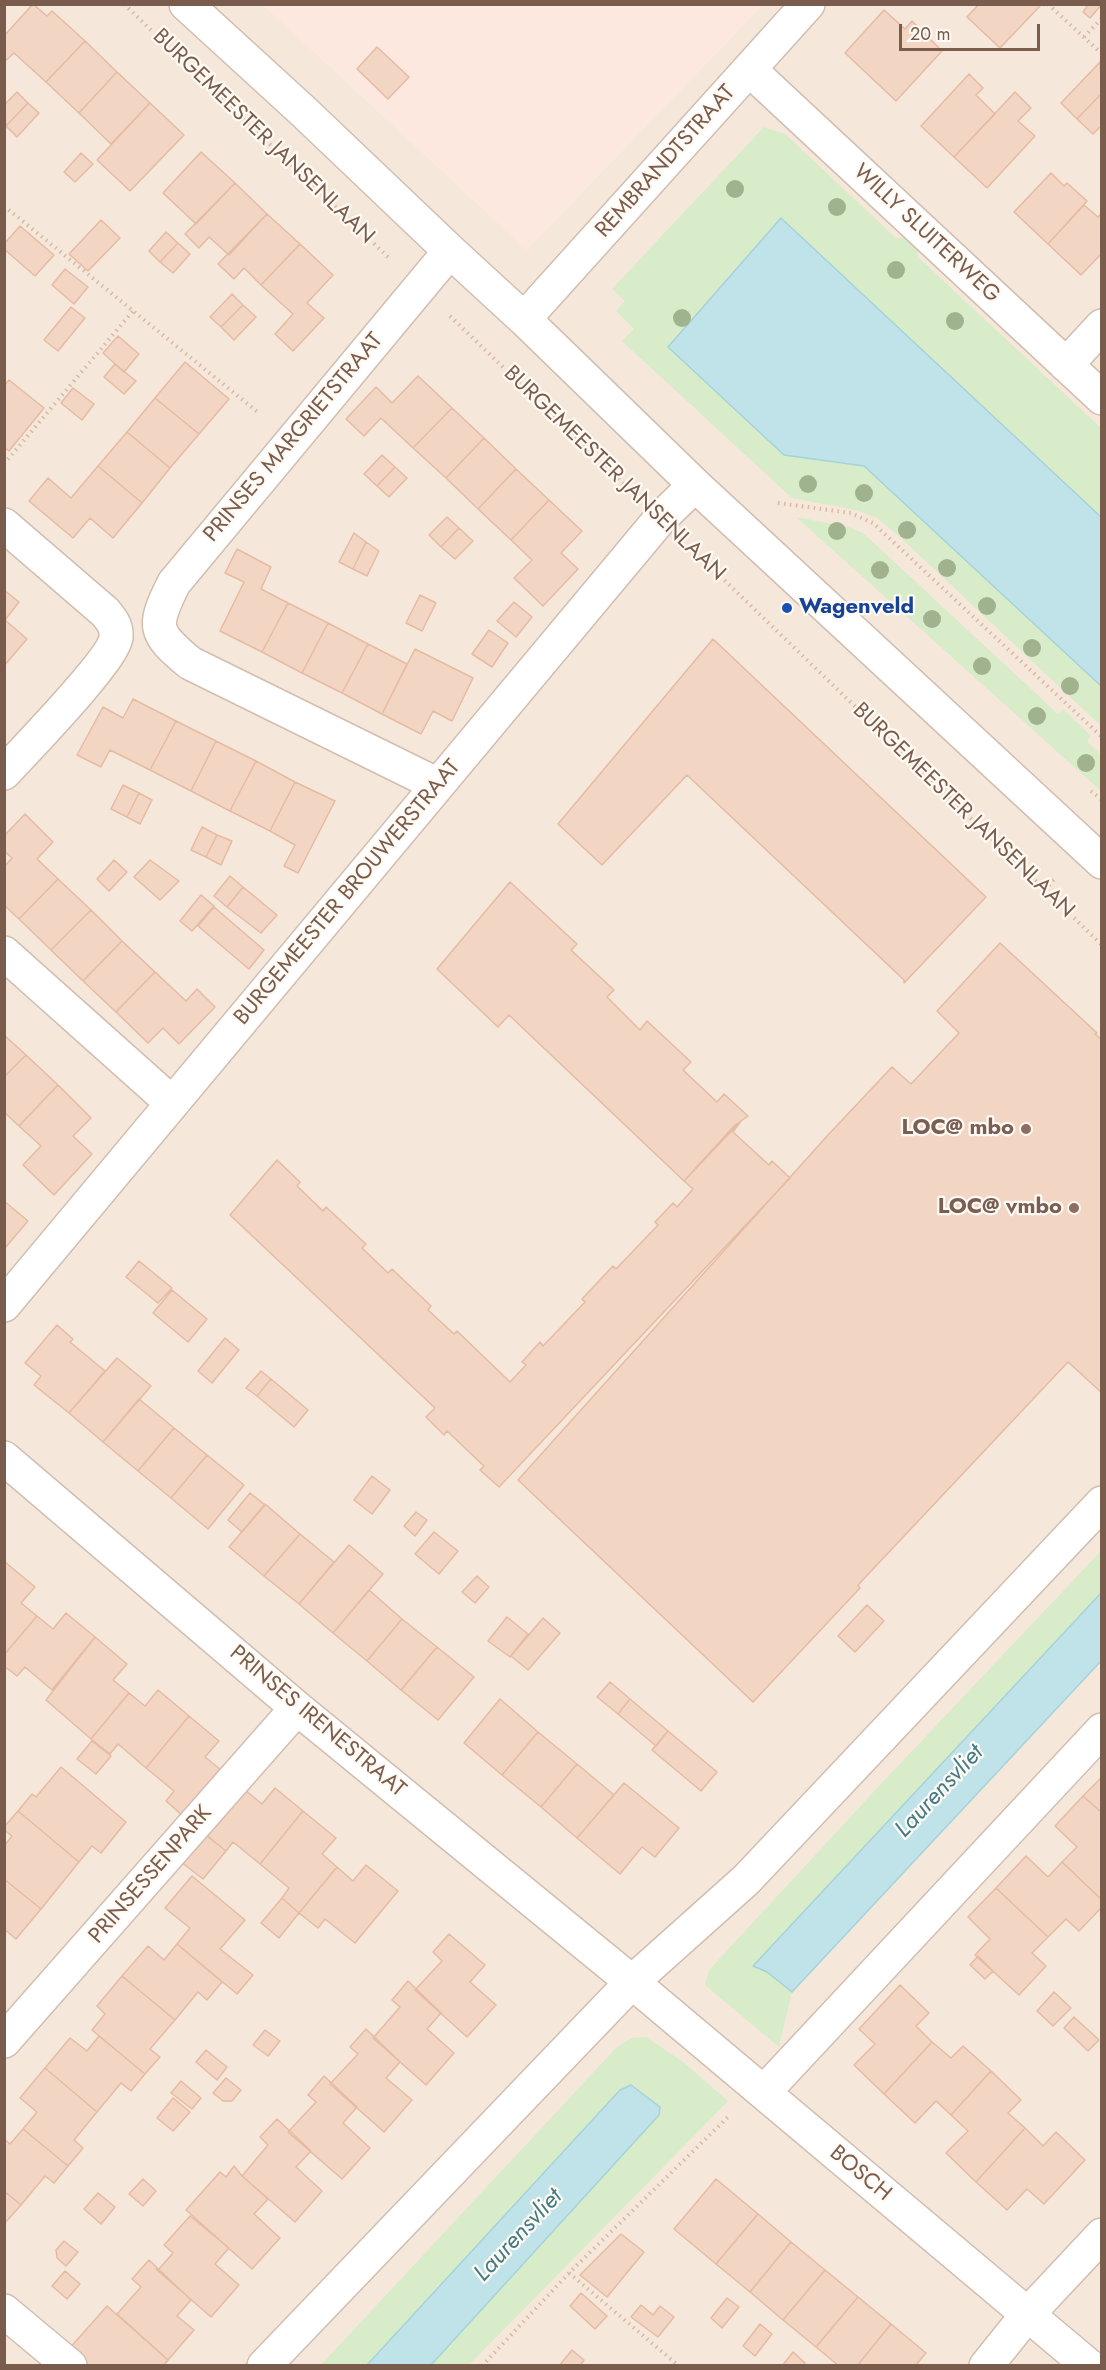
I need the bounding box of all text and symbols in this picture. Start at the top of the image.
scale bar [902,12,1043,50]
text: 20 m [910,21,950,47]
street label: BURGEMEESTER JANSENLAAN [147,24,379,250]
street label: REMBRANDTSTRAAT [591,80,741,244]
street label: WILLY SLUITERWEG [847,159,1005,309]
street label: PRINSES MARGRIETSTRAAT [199,328,389,548]
street label: BURGEMEESTER JANSENLAAN [498,361,730,587]
place label: Wagenveld [799,595,914,621]
marker: Wagenveld [780,601,794,615]
street label: BURGEMEESTER JANSENLAAN [847,698,1079,924]
street label: BURGEMEESTER BROUWERSTRAAT [229,755,467,1031]
place label: LOC@ mbo [901,1116,1014,1142]
marker: LOC@ mbo [1019,1122,1033,1136]
place label: LOC@ vmbo [938,1195,1062,1221]
marker: LOC@ vmbo [1067,1201,1081,1215]
street label: PRINSES IRENESTRAAT [224,1641,410,1803]
water label: Laurensvliet [890,1740,990,1844]
street label: PRINSESSENPARK [84,1801,218,1949]
street label: BOSCH [824,2141,896,2207]
water label: Laurensvliet [469,2184,569,2288]

